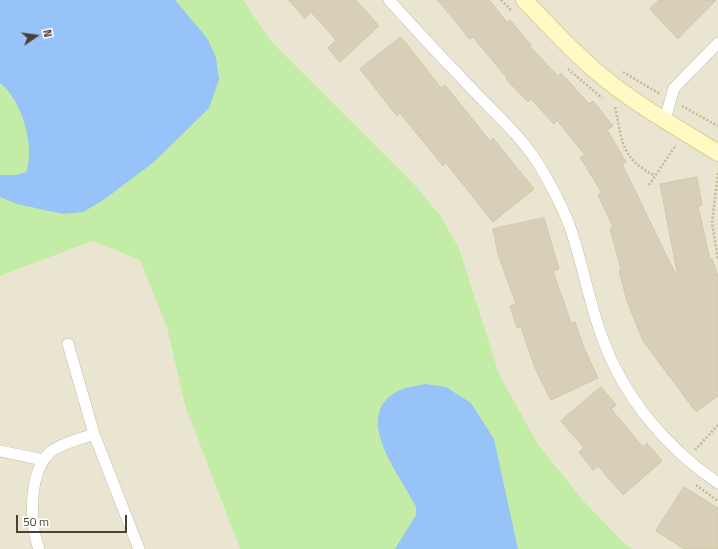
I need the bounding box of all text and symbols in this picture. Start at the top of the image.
north arrow [16,16,56,56]
text: N [39,28,56,39]
scale bar [18,507,129,533]
text: 50 m [23,512,49,531]

